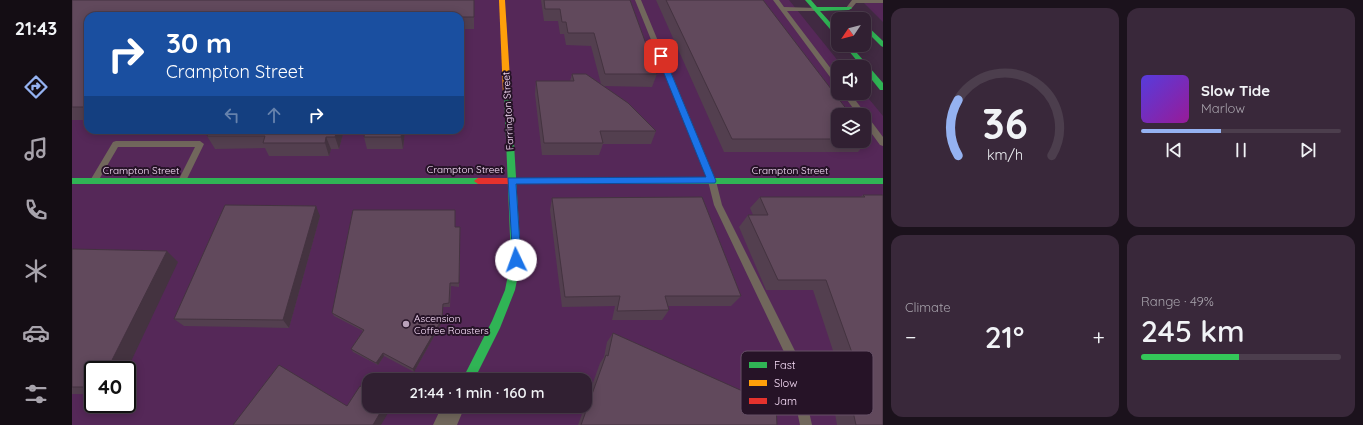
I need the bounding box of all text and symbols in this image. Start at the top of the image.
north arrow [831,12,871,52]
map controls [831,12,871,148]
text: 21:43 [15,17,57,40]
text: 30 m [166,25,232,60]
icon: right [100,28,152,80]
pin [644,39,678,73]
icon: arrive [650,45,672,67]
text: Crampton Street [166,60,304,83]
button: sound [831,60,871,100]
street label: Farrington Street [499,71,517,151]
icon: directions [22,73,50,101]
text: Slow Tide [1201,81,1270,100]
text: 36 [982,96,1028,148]
text: Marlow [1201,100,1245,116]
icon: left [221,104,243,126]
icon: ahead [263,104,285,126]
icon: right [305,104,327,126]
button: layers [831,108,871,148]
icon: music [22,135,50,163]
icon: previous [1163,139,1185,161]
icon: pause [1230,139,1252,161]
icon: next [1297,139,1319,161]
text: km/h [987,145,1023,163]
street label: Crampton Street [427,163,504,176]
street label: Crampton Street [103,164,180,177]
street label: Crampton Street [752,164,829,177]
icon: phone [22,196,50,224]
position arrow [495,239,537,281]
icon: climate [22,257,50,285]
text: Range · 49% [1141,293,1214,309]
text: Climate [905,299,951,315]
place label: Ascension Coffee Roasters [414,312,489,337]
text: 245 km [1141,312,1245,350]
text: 21° [985,318,1024,356]
icon: car [22,319,50,347]
marker: Ascension Coffee Roasters [401,319,411,329]
text: − [905,323,916,351]
text: + [1093,323,1105,351]
legend [741,351,873,415]
text: Fast [774,358,796,372]
speed limit sign: 40 [84,361,136,413]
text: Slow [774,376,798,390]
icon: filters [22,380,50,408]
text: 21:44 · 1 min · 160 m [409,383,545,402]
text: Jam [774,394,797,408]

